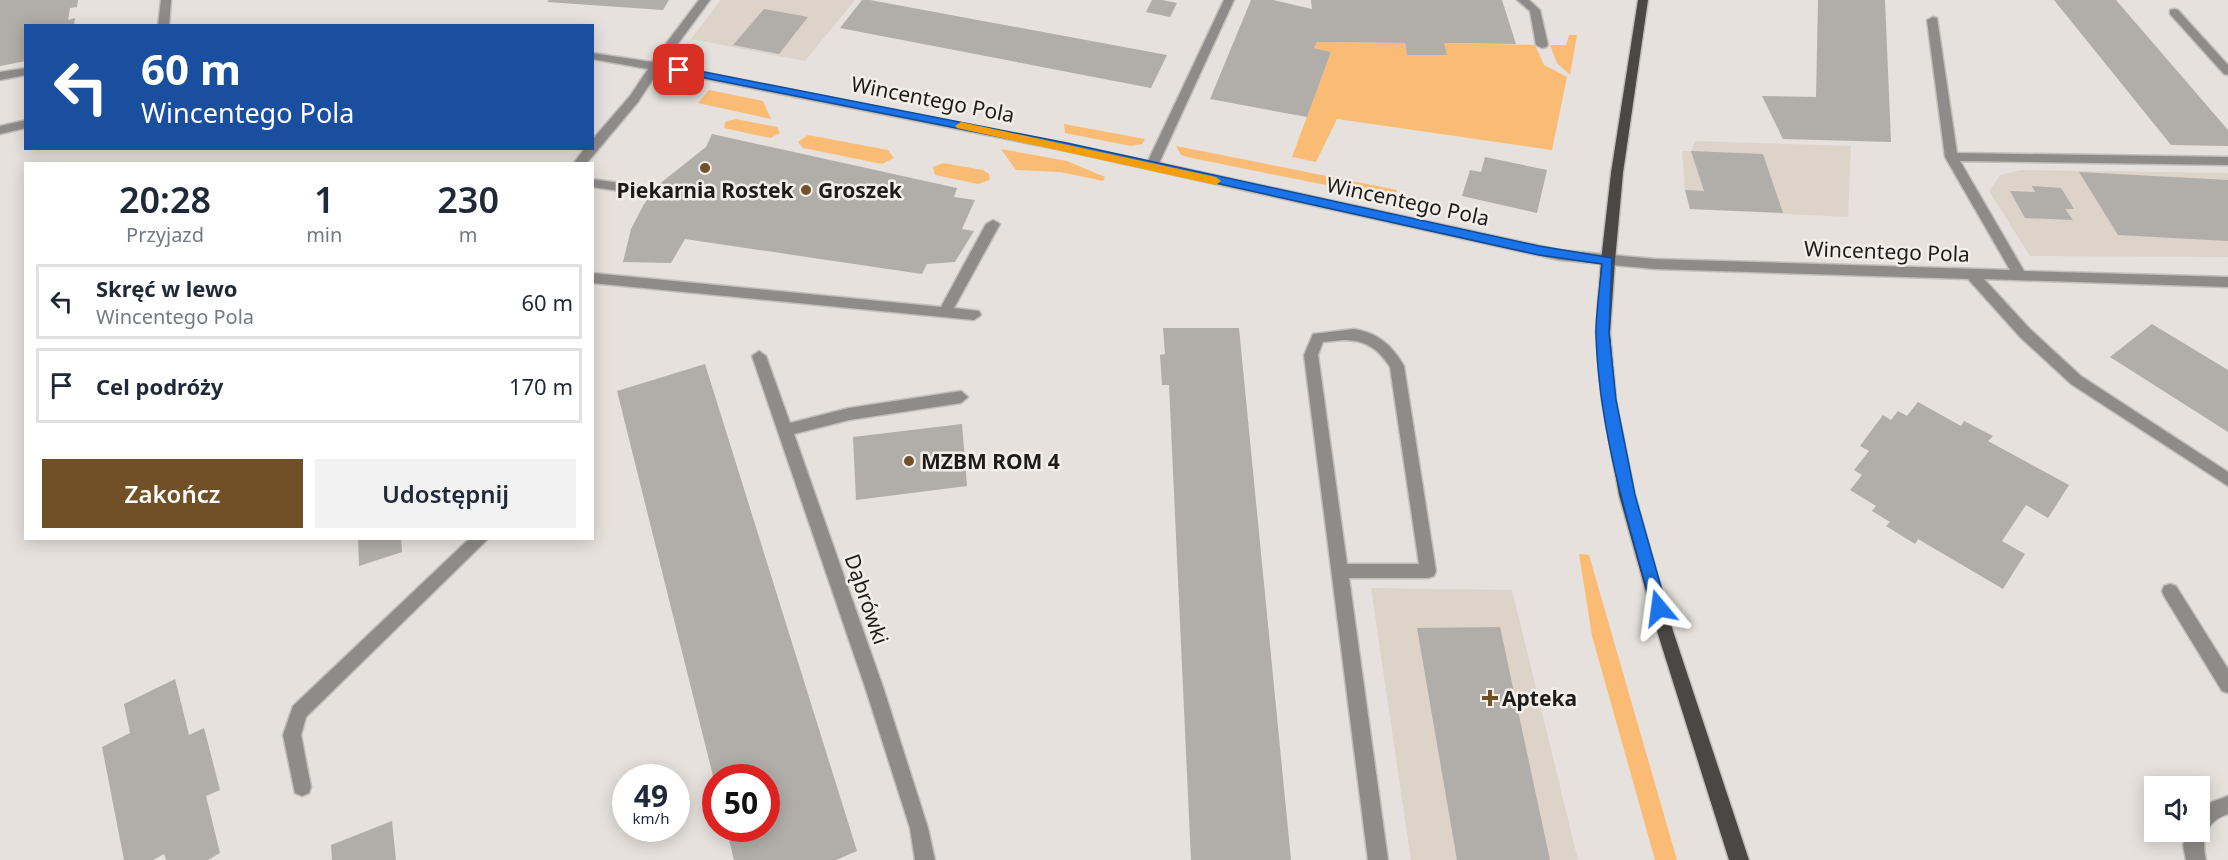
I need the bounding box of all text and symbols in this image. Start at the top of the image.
text: 60 m [141,40,241,97]
pin [653,44,704,95]
icon: left [42,48,120,126]
icon: arrive [662,53,695,86]
street label: Wincentego Pola [849,69,1017,129]
text: Wincentego Pola [141,94,354,131]
marker: Piekarnia Rostek [698,161,712,175]
street label: Wincentego Pola [1324,170,1492,232]
text: 20:28 [119,175,211,224]
text: 1 [314,175,335,224]
text: 230 [437,175,499,224]
place label: Piekarnia Rostek [617,176,794,204]
place label: Groszek [818,176,903,204]
marker: Groszek [799,183,813,197]
text: Przyjazd [126,221,204,248]
text: min [306,221,342,248]
text: m [459,221,478,248]
street label: Wincentego Pola [1804,234,1970,268]
text: Skręć w lewo [96,273,238,303]
icon: left [45,285,78,318]
text: 60 m [522,287,573,317]
text: Wincentego Pola [96,303,254,330]
icon: arrive [45,369,78,402]
text: Cel podróży [96,371,223,401]
text: 170 m [509,371,573,401]
place label: MZBM ROM 4 [921,447,1060,475]
marker: MZBM ROM 4 [902,454,916,468]
button: Zakończ [42,459,303,528]
button: Udostępnij [315,459,576,528]
street label: Dąbrówki [839,550,895,648]
position arrow [1627,576,1691,640]
place label: Apteka [1502,684,1577,712]
marker: Apteka [1483,691,1497,705]
speed limit sign: 50 [702,764,780,842]
text: 49 [634,775,668,816]
map controls [2144,776,2210,842]
button: sound [2144,776,2210,842]
text: km/h [633,808,669,828]

